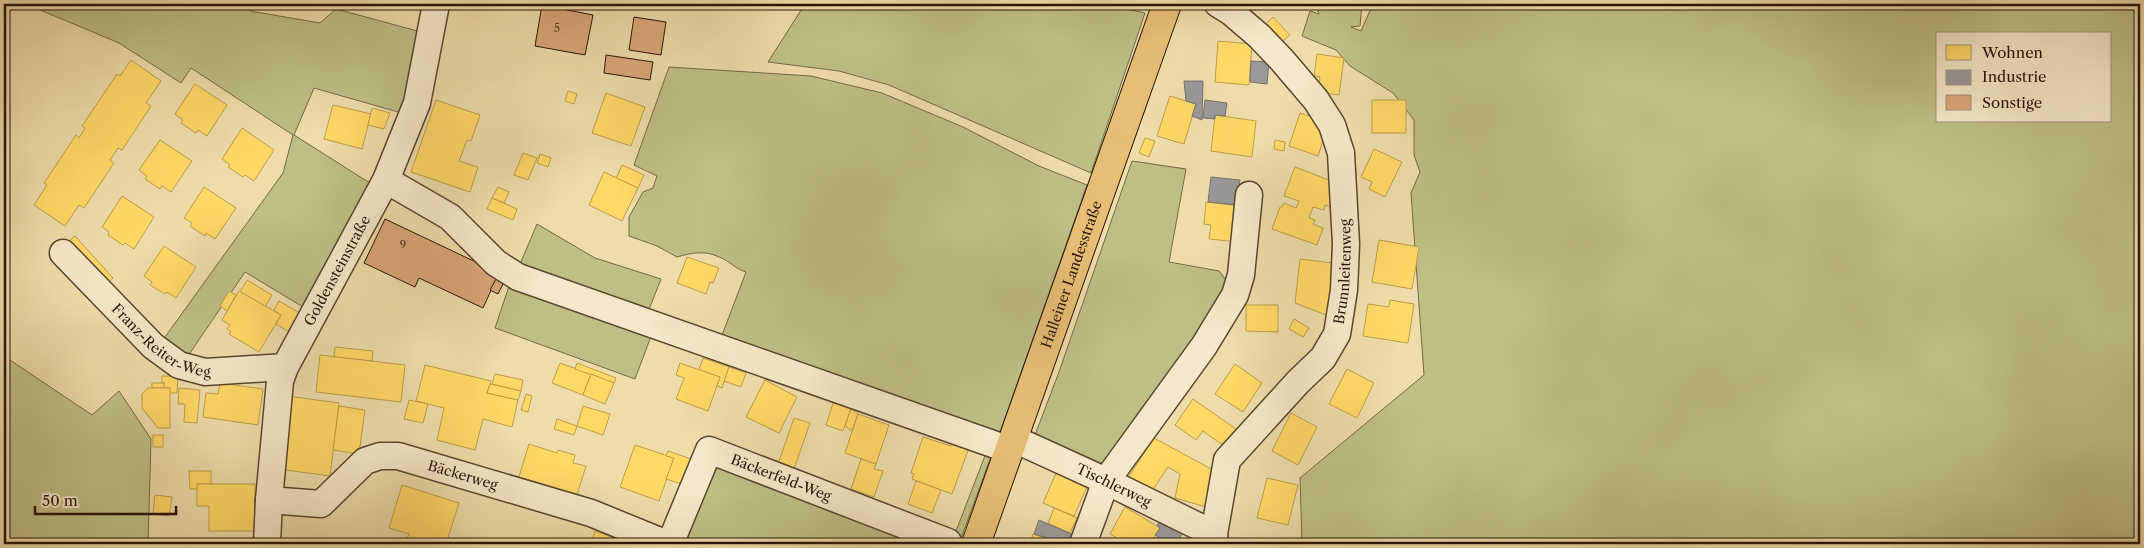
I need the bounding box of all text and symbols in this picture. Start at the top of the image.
house number: 5 [554,21,560,35]
legend [1936,32,2112,122]
text: Wohnen [1981,43,2044,62]
text: Industrie [1982,67,2046,86]
text: Sonstige [1982,93,2042,112]
street label: Halleiner Landesstraße [1037,198,1106,351]
street label: Goldensteinstraße [300,212,374,329]
street label: Brunnleitenweg [1330,218,1355,326]
house number: 9 [400,238,406,252]
street label: Franz-Reiter-Weg [108,300,212,381]
street label: Bäckerfeld-Weg [728,450,834,505]
street label: Bäckerweg [426,456,501,494]
street label: Tischlerweg [1073,460,1155,511]
scale bar [35,483,176,515]
text: 50 m [42,491,78,510]

